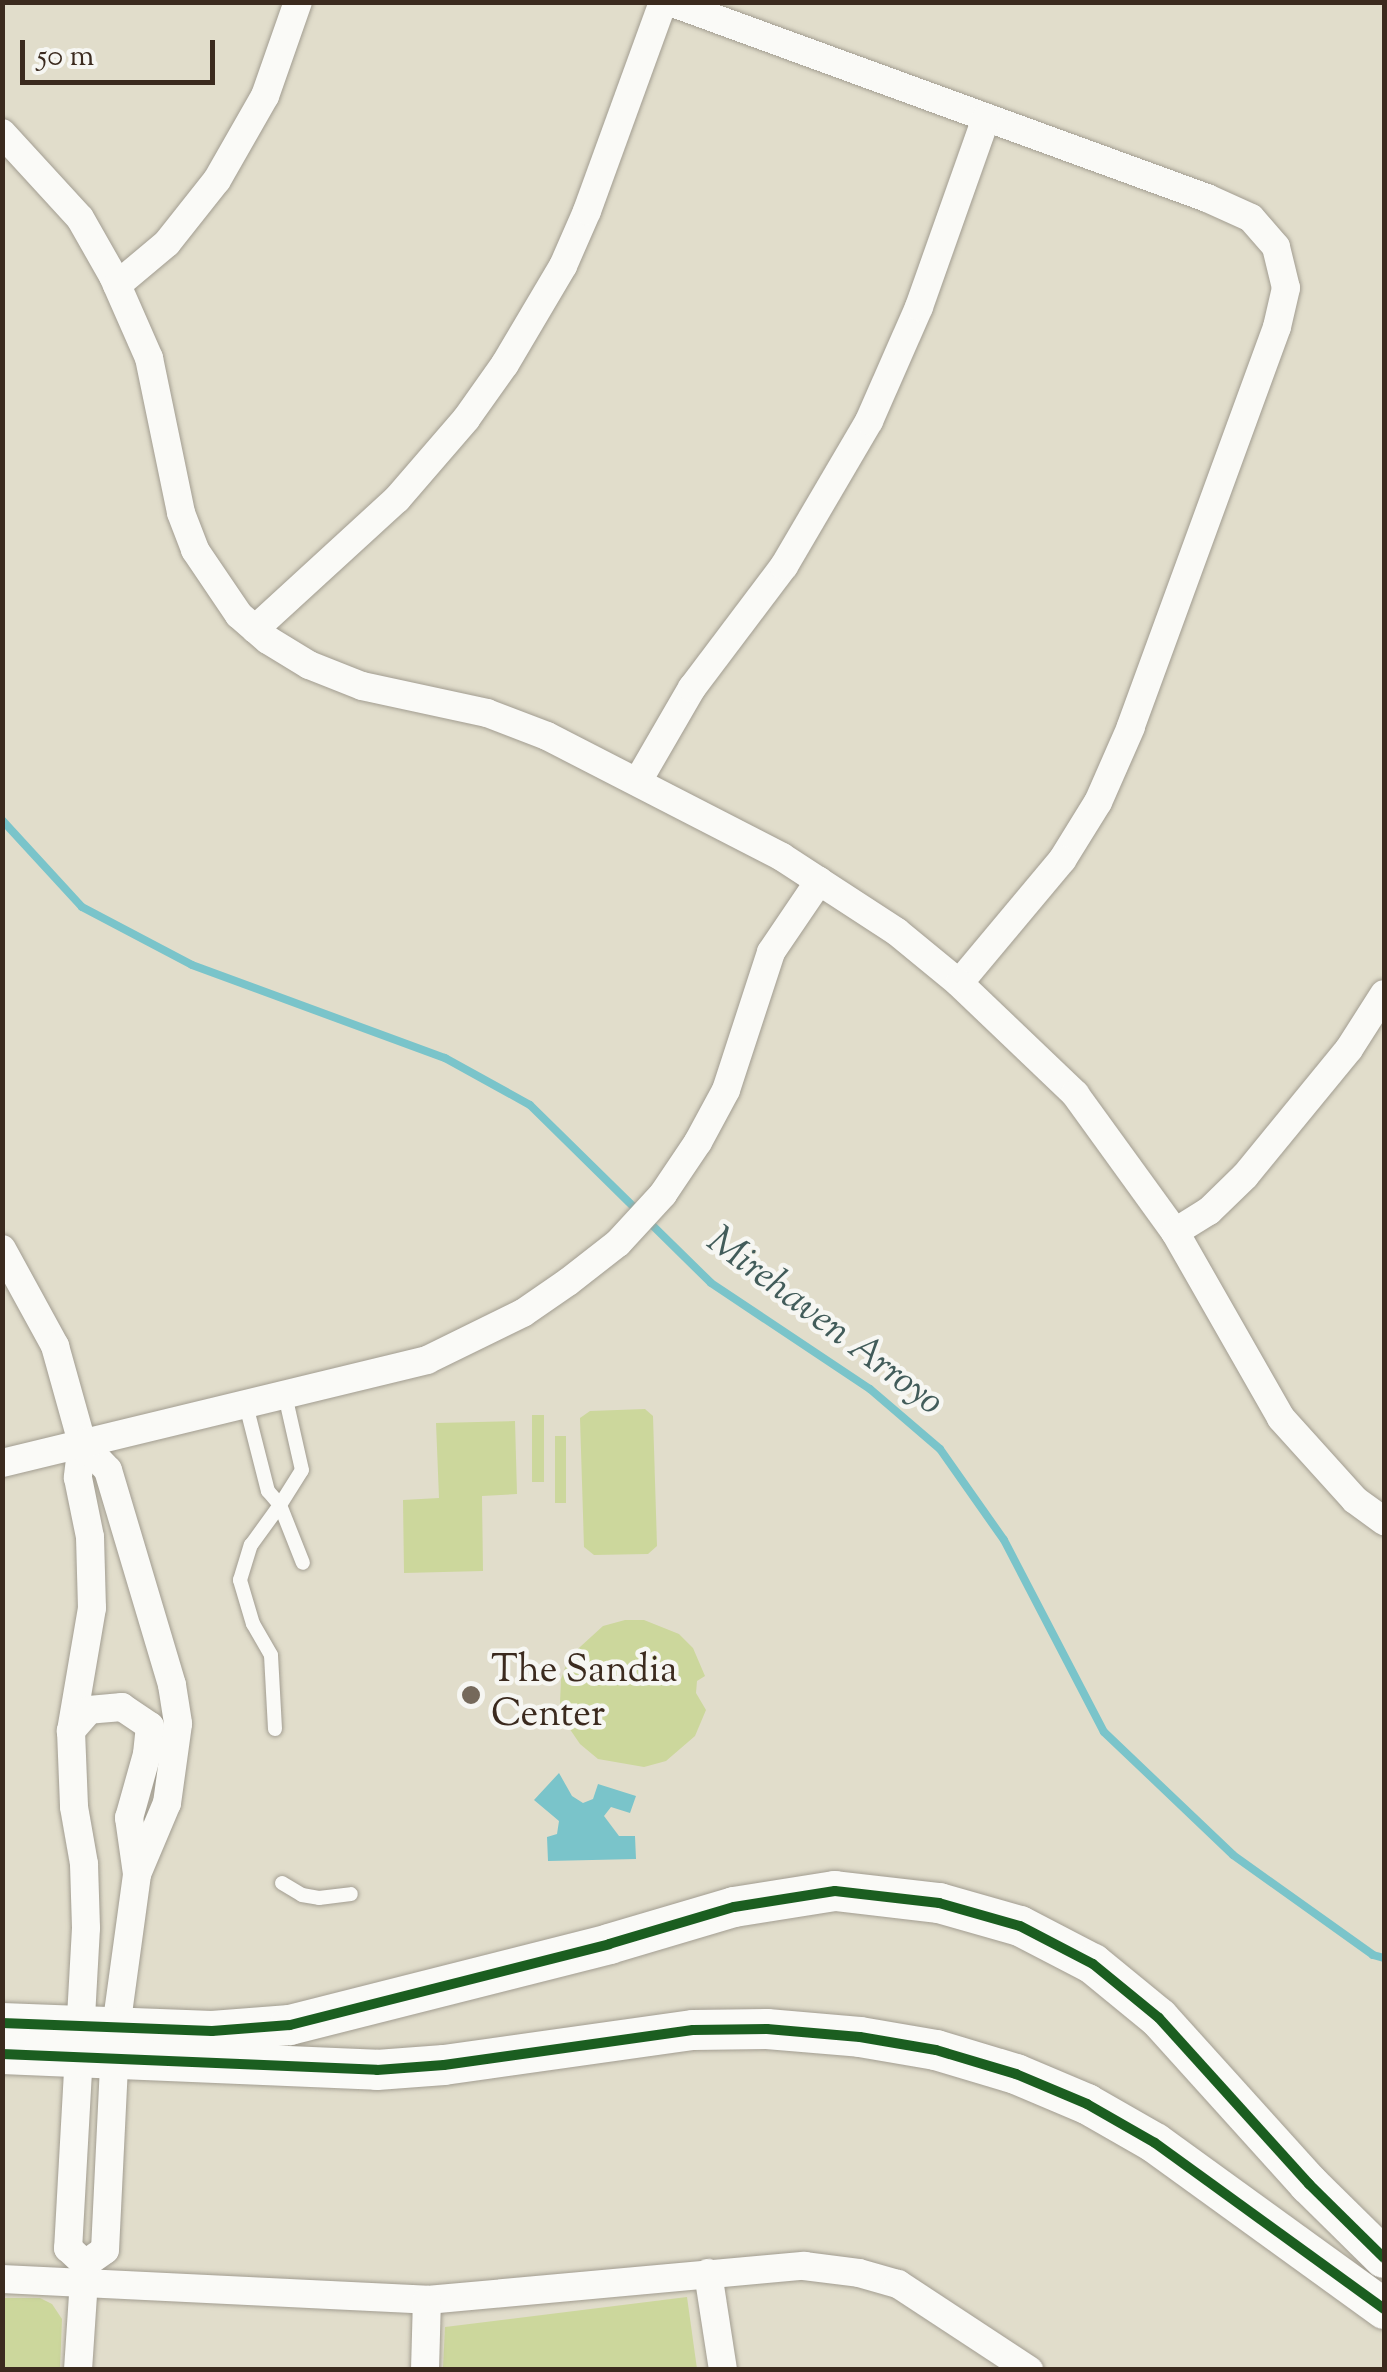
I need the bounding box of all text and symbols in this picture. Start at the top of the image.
scale bar [25,20,220,82]
text: 50 m [37,36,94,79]
water label: Mirehaven Arroyo [696,1218,952,1428]
place label: The Sandia Center [491,1650,677,1740]
marker: The Sandia Center [460,1684,482,1706]

